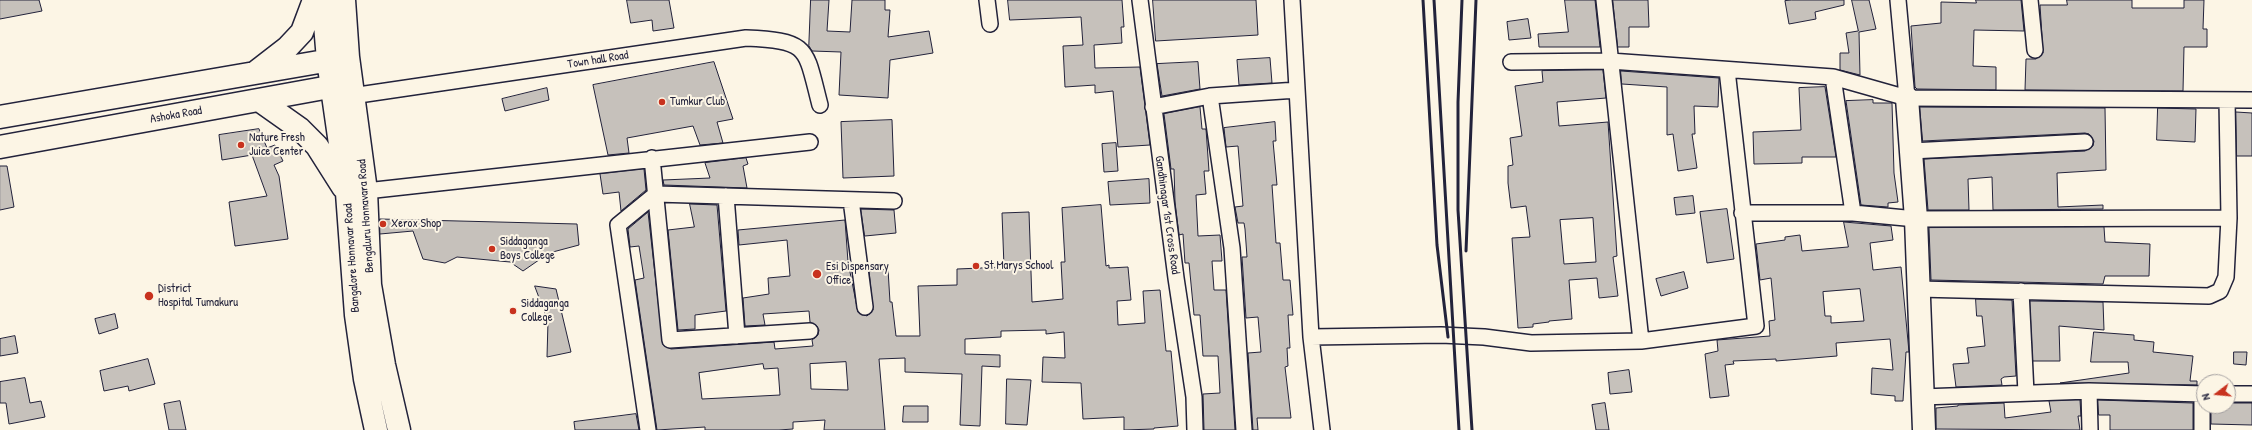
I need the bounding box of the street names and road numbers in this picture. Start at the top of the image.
street label: Town hall Road [566,48,630,72]
street label: Ashoka Road [149,103,203,127]
street label: Gandhinagar 1st Cross Road [1152,155,1182,275]
street label: Bengaluru Honnavara Road [355,159,377,273]
street label: Bangalore Honnavar Road [341,203,363,313]

